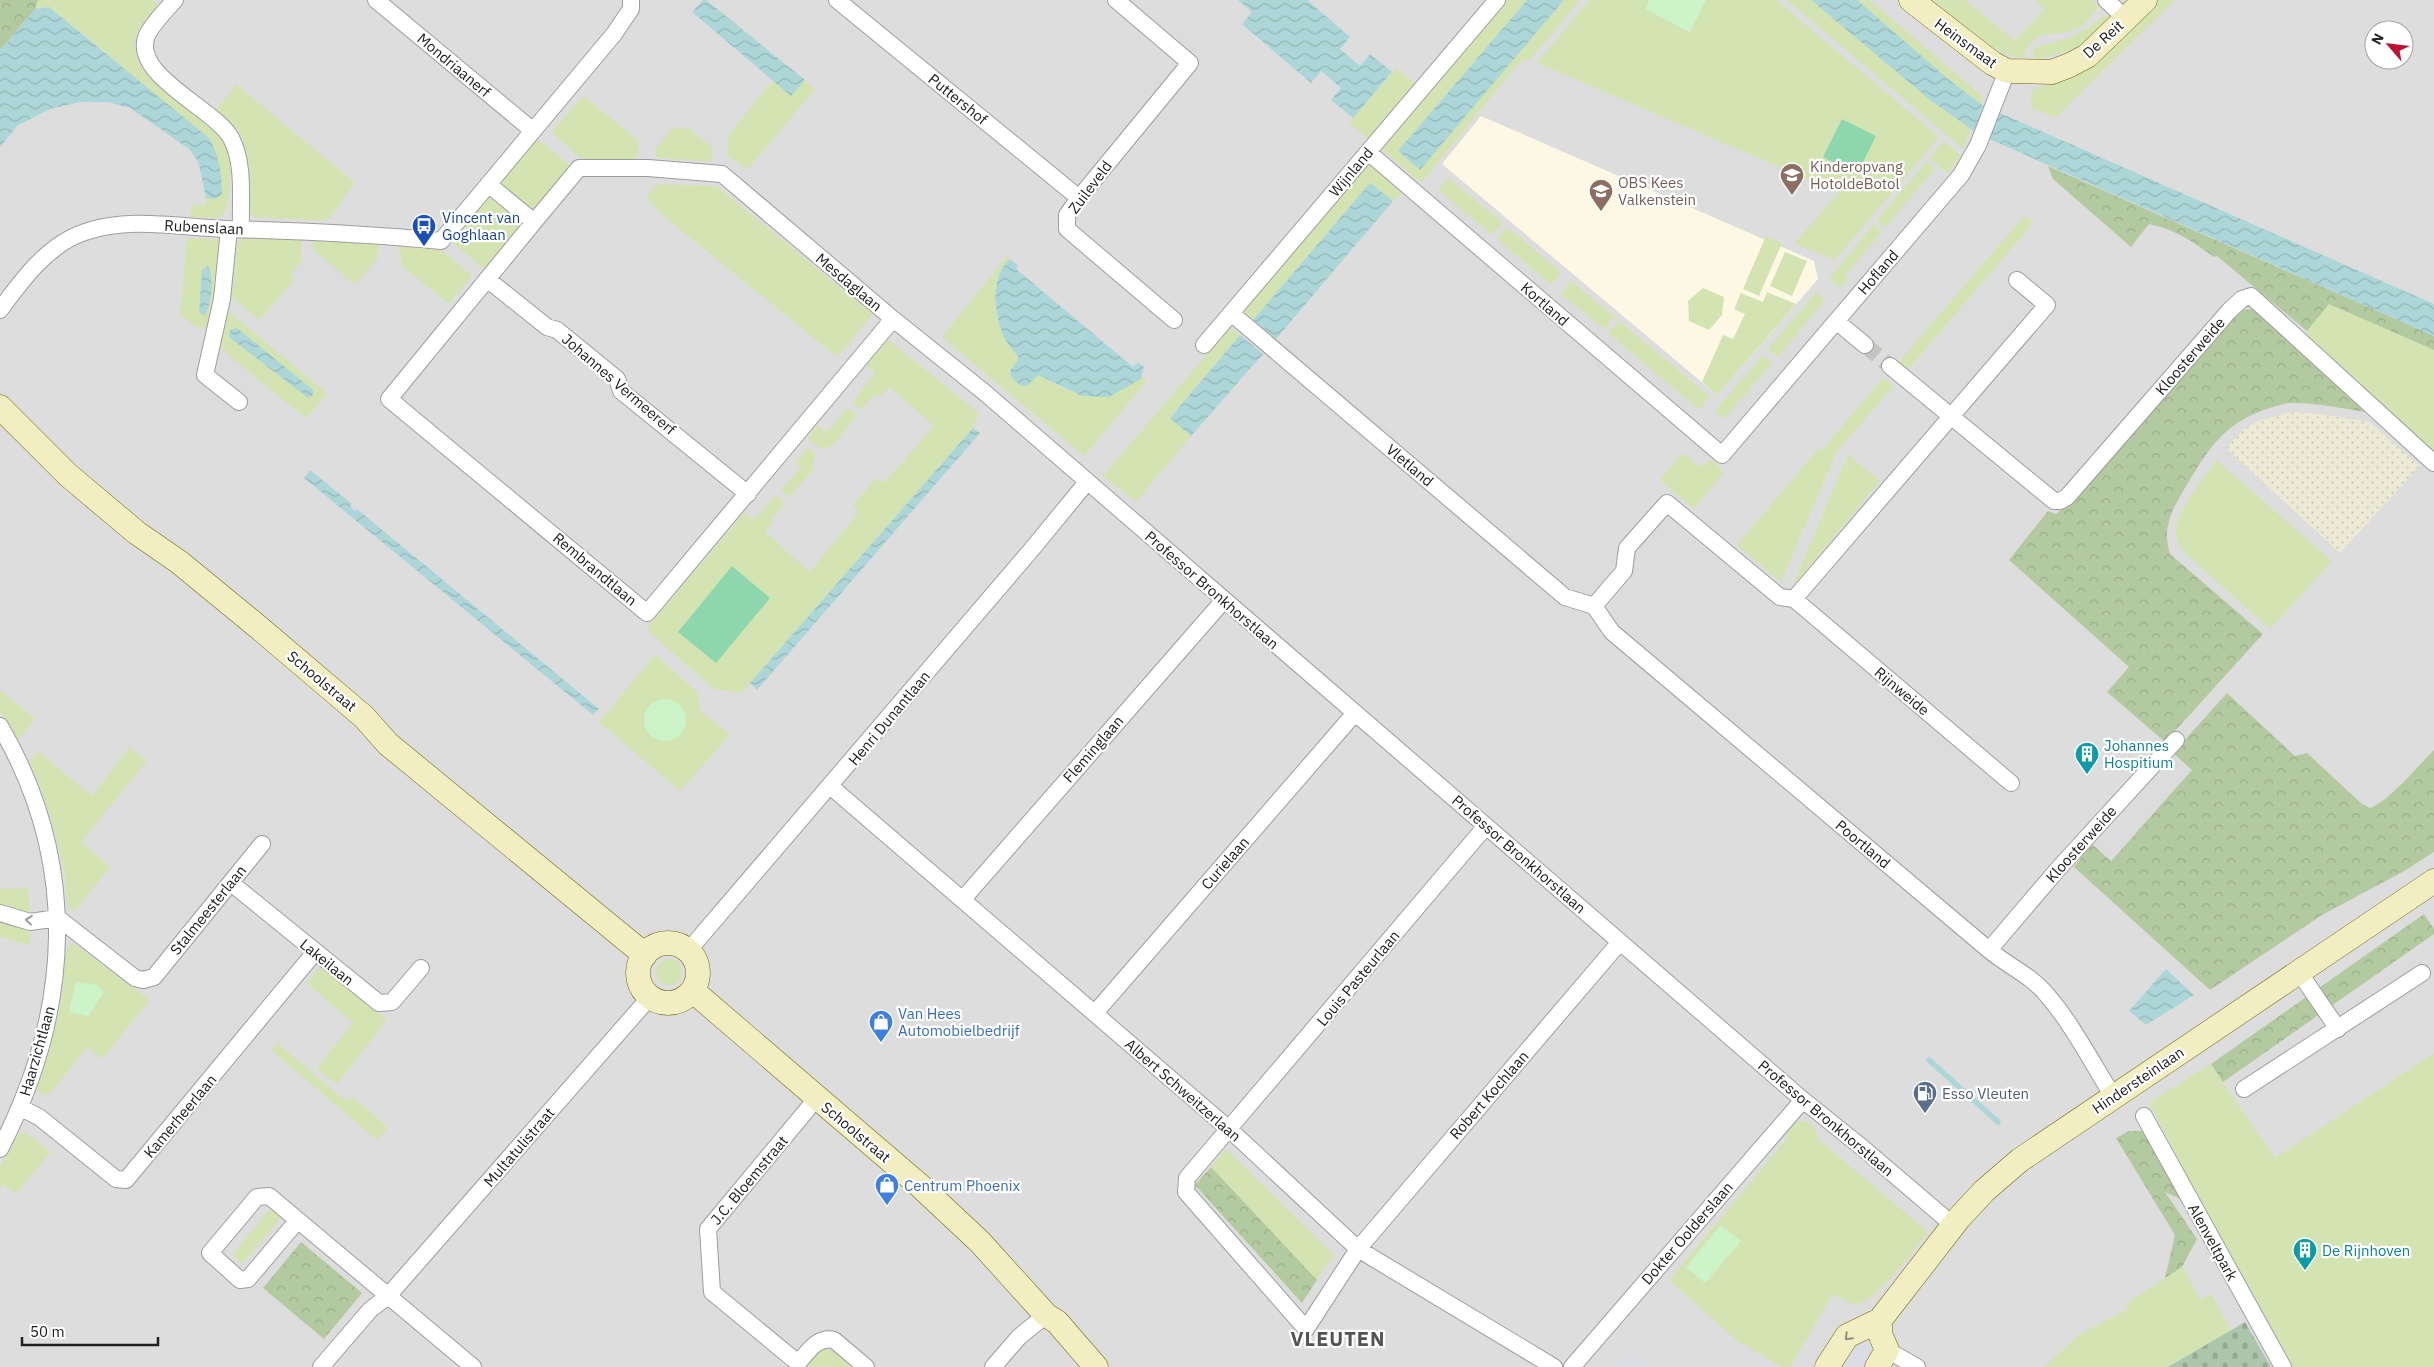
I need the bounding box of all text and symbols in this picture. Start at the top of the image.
street label: Heinsmaat [1931,14,2001,72]
street label: De Reit [2079,16,2127,62]
north arrow [2364,20,2414,70]
street label: Mondriaanerf [413,29,495,101]
text: N [2367,30,2388,48]
street label: Puttershof [925,69,992,129]
street label: Wijnland [1325,143,1377,201]
street label: Zuileveld [1064,157,1116,217]
place label: Kinderopvang HotoldeBotol [1810,157,1903,193]
school or university icon: Kinderopvang HotoldeBotol [1779,162,1805,196]
place label: OBS Kees Valkenstein [1618,173,1696,209]
school or university icon: OBS Kees Valkenstein [1588,178,1614,212]
place label: Vincent van Goghlaan [442,208,520,244]
bus stop icon: Vincent van Goghlaan [411,213,437,247]
street label: Rubenslaan [164,215,244,239]
street label: Hofland [1853,246,1903,298]
street label: Mesdaglaan [812,249,886,315]
street label: Kortland [1517,278,1573,330]
street label: Kloosterweide [2151,313,2229,399]
street label: Johannes Vermeererf [558,329,680,439]
street label: Vletland [1382,440,1438,490]
street label: Professor Bronkhorstlaan [1141,527,1283,653]
street label: Rembrandtlaan [549,528,641,610]
street label: Schoolstraat [283,646,361,716]
street label: Rijnweide [1871,663,1933,719]
street label: Henri Dunantlaan [844,667,934,769]
street label: Fleminglaan [1059,712,1127,786]
place label: Johannes Hospitium [2104,736,2173,772]
building icon: Johannes Hospitium [2074,741,2100,775]
street label: Professor Bronkhorstlaan [1448,791,1590,917]
street label: Kloosterweide [2041,802,2121,886]
street label: Poortland [1832,816,1894,872]
street label: Curielaan [1197,833,1253,893]
street label: Stalmeesterlaan [166,861,250,959]
one-way arrow [24,915,32,926]
street label: Louis Pasteurlaan [1312,926,1404,1030]
street label: Lakeilaan [296,935,358,989]
street label: Haarzichtlaan [15,1004,59,1098]
place label: Van Hees Automobielbedrijf [898,1004,1020,1040]
shop icon: Van Hees Automobielbedrijf [868,1009,894,1043]
street label: Albert Schweitzerlaan [1121,1034,1245,1146]
street label: Hindersteinlaan [2088,1042,2188,1118]
street label: Robert Kochlaan [1445,1047,1533,1143]
street label: Professor Bronkhorstlaan [1754,1056,1898,1180]
street label: Kamerheerlaan [140,1070,220,1162]
fuel station icon: Esso Vleuten [1912,1080,1938,1114]
place label: Esso Vleuten [1942,1084,2029,1103]
street label: Schoolstraat [817,1097,895,1167]
street label: Multatulistraat [479,1103,559,1191]
street label: J.C. Bloemstraat [706,1131,792,1229]
shop icon: Centrum Phoenix [874,1172,900,1206]
place label: Centrum Phoenix [904,1176,1021,1195]
street label: Dokter Oolderslaan [1637,1178,1737,1288]
street label: Alenveltpark [2184,1200,2242,1284]
building icon: De Rijnhoven [2292,1237,2318,1271]
place label: De Rijnhoven [2322,1241,2410,1260]
scale bar [22,1314,159,1346]
text: 50 m [30,1322,65,1341]
district label: VLEUTEN [1291,1325,1385,1352]
one-way arrow [1845,1331,1854,1340]

